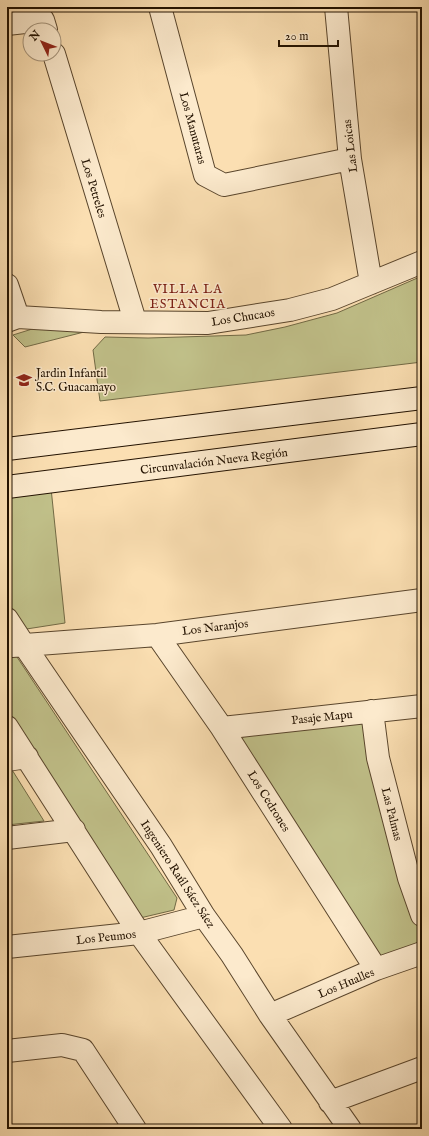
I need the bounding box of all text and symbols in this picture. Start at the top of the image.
north arrow [22,22,62,62]
scale bar [279,22,338,48]
text: N [26,27,44,45]
text: 20 m [285,29,308,44]
street label: Los Manutaras [176,90,209,166]
street label: Las Loicas [340,119,361,173]
street label: Los Petreles [77,157,110,220]
district label: VILLA LA ESTANCIA [150,281,226,313]
street label: Los Chucaos [210,305,276,330]
place label: Jardin Infantil S.C. Guacamayo [34,366,116,395]
school or university icon: Jardin Infantil S.C. Guacamayo [15,371,33,389]
street label: Circunvalación Nueva Región [139,445,289,478]
street label: Los Naranjos [181,616,249,639]
street label: Pasaje Mapu [291,707,354,729]
street label: Los Cedrones [244,768,293,835]
street label: Las Palmas [378,786,405,842]
street label: Ingeniero Raúl Sáez Sáez [137,817,218,932]
street label: Los Peumos [75,927,137,948]
street label: Los Hualles [316,965,377,1002]

